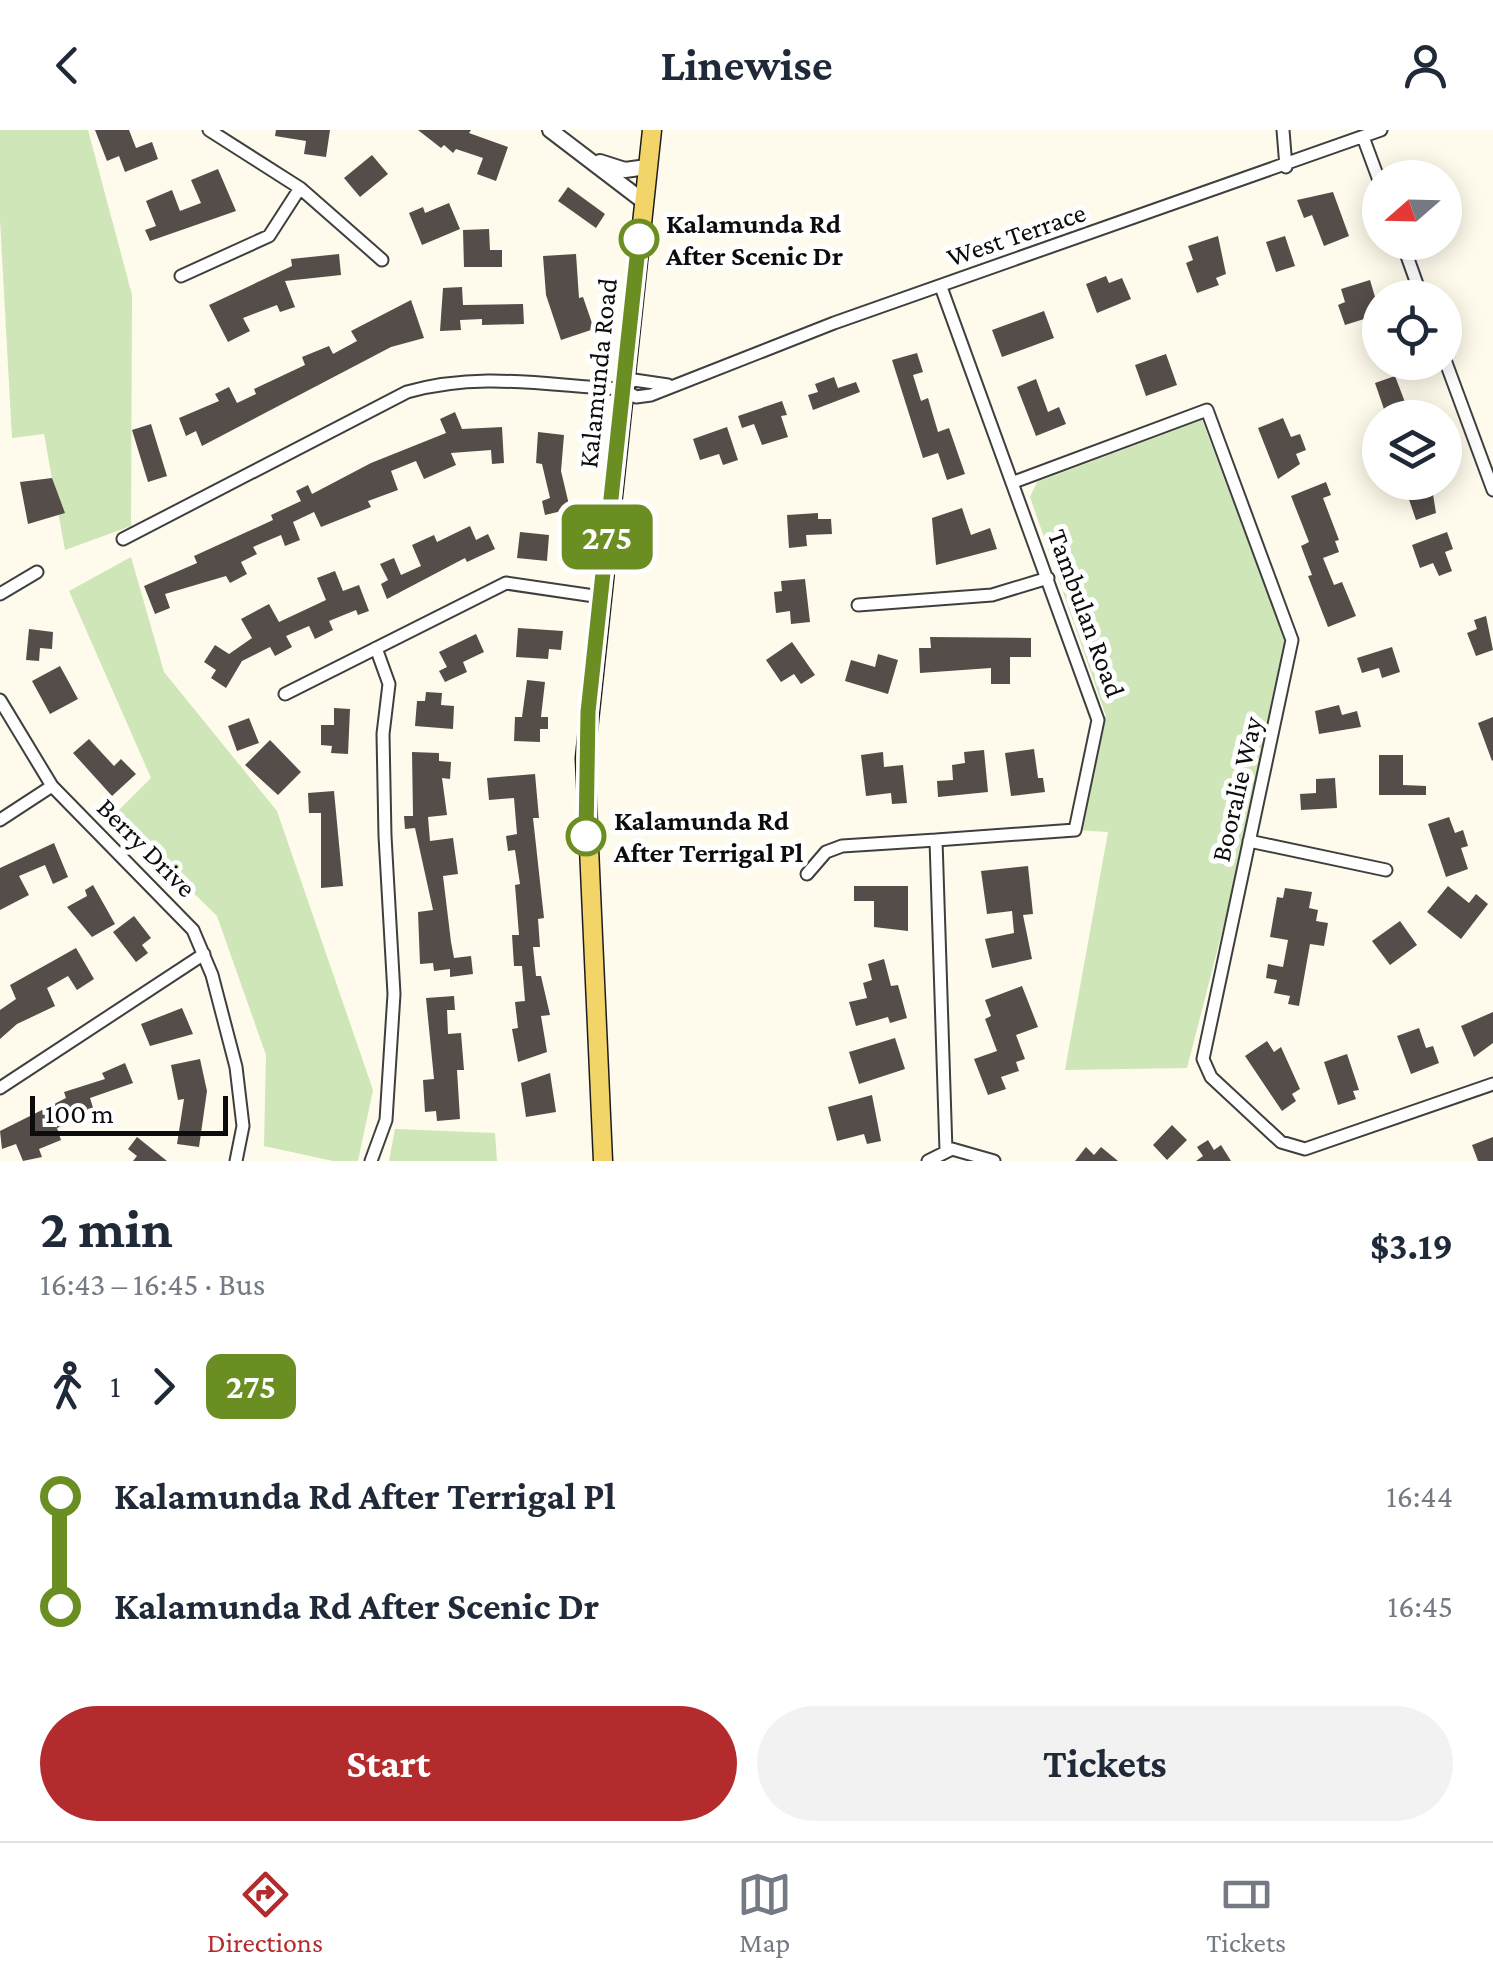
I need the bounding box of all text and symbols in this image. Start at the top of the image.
icon: back [40,38,95,93]
icon: person [1398,38,1453,93]
text: Linewise [660,40,833,90]
north arrow [1362,160,1462,260]
map controls [1362,160,1462,500]
street label: West Terrace [943,196,1090,273]
place label: Kalamunda Rd After Scenic Dr [665,208,843,271]
marker: Kalamunda Rd After Scenic Dr [620,220,658,258]
street label: Kalamunda Road [572,276,623,470]
button: locate [1362,280,1462,380]
button: layers [1362,400,1462,500]
line badge: 275 [550,504,664,570]
text: 275 [582,518,632,557]
street label: Tambulan Road [1042,525,1131,702]
street label: Booralie Way [1205,713,1268,865]
street label: Berry Drive [91,792,202,903]
place label: Kalamunda Rd After Terrigal Pl [613,805,803,868]
marker: Kalamunda Rd After Terrigal Pl [567,817,605,855]
scale bar [30,1091,228,1136]
text: 100 m [45,1098,114,1129]
text: 2 min [40,1198,173,1259]
text: $3.19 [1370,1225,1453,1267]
text: 16:43 – 16:45 · Bus [40,1266,265,1302]
icon: walk [40,1359,95,1414]
icon: forward [136,1359,191,1414]
text: 275 [226,1367,276,1406]
text: 1 [110,1368,121,1404]
text: Kalamunda Rd After Terrigal Pl [114,1475,615,1517]
text: 16:44 [1386,1478,1453,1514]
text: Kalamunda Rd After Scenic Dr [114,1585,599,1627]
text: 16:45 [1388,1588,1453,1624]
button: Start [40,1706,737,1821]
button: Tickets [757,1706,1453,1821]
tab: Directions [207,1867,323,1958]
tab: Map [737,1867,792,1958]
tab: Tickets [1206,1867,1286,1958]

